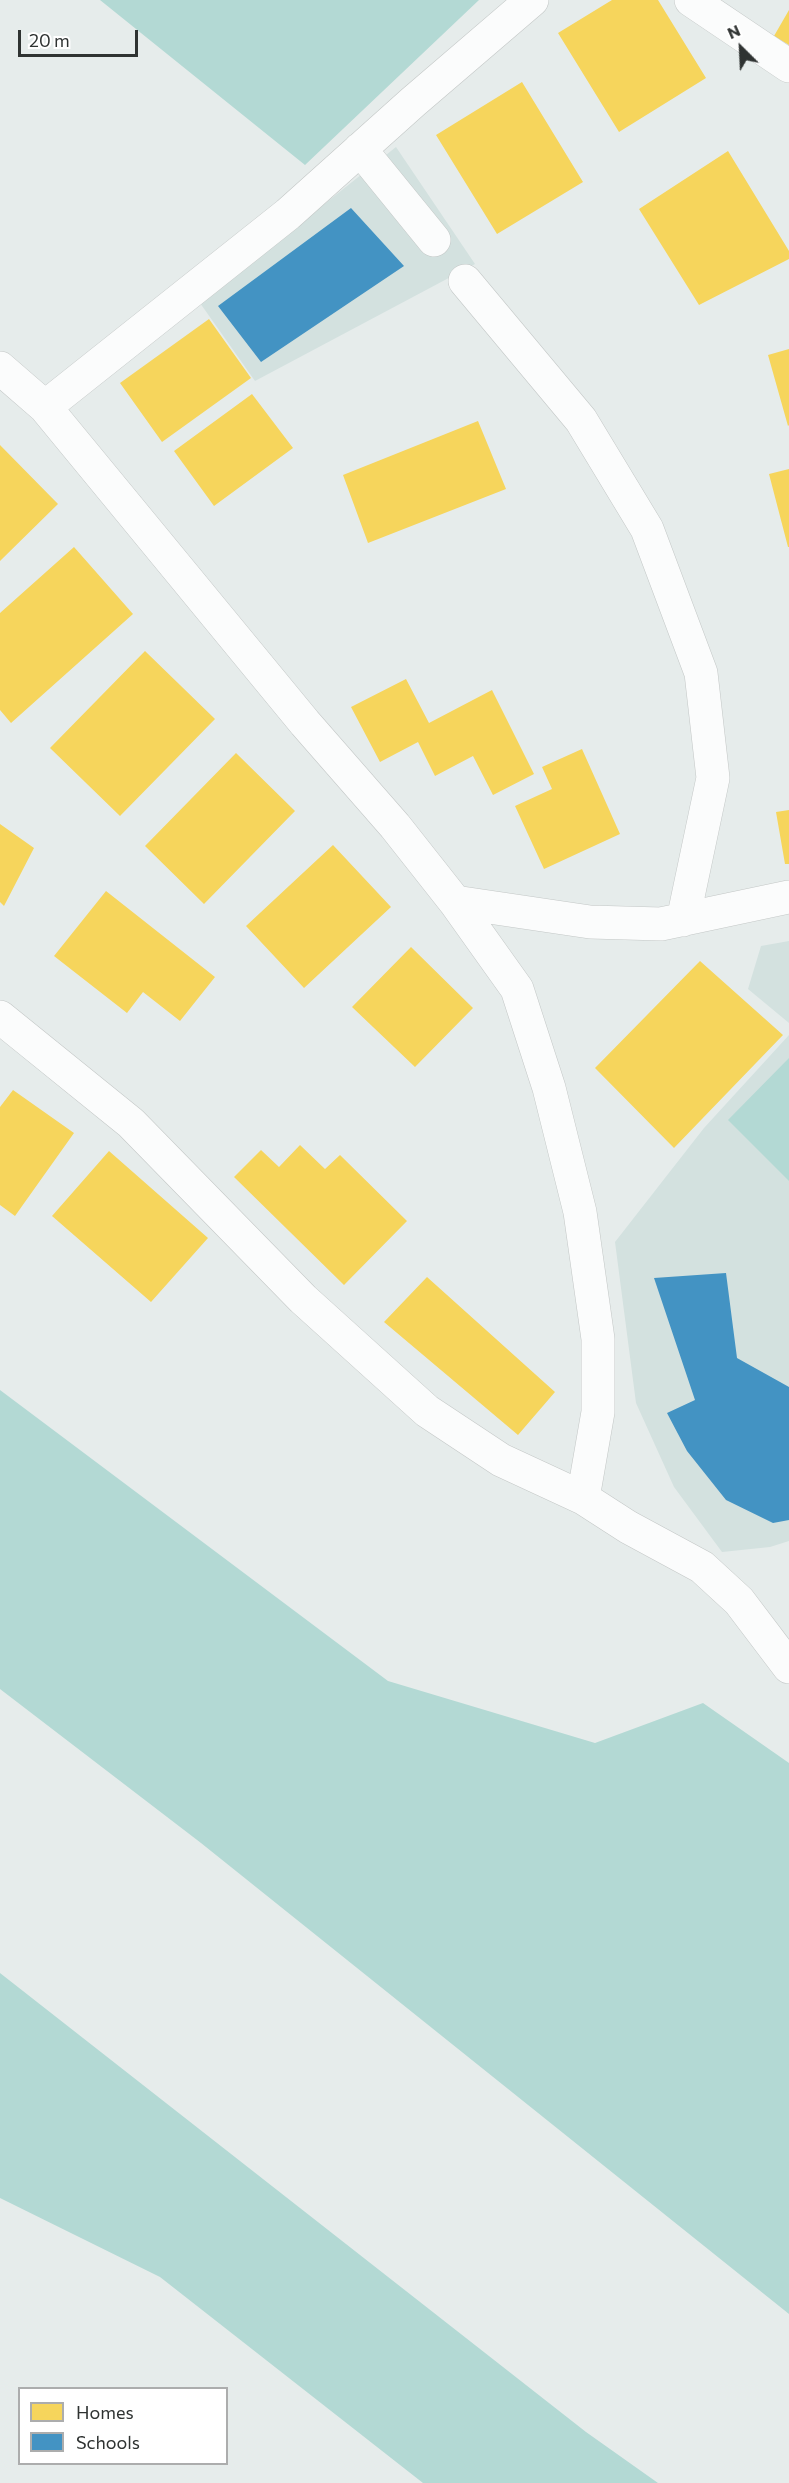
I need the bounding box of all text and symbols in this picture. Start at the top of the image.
scale bar [21,18,141,56]
north arrow [711,18,771,78]
text: N [724,20,743,42]
text: 20 m [29,29,70,51]
legend [18,2387,228,2465]
text: Homes [76,2401,134,2423]
text: Schools [76,2431,140,2453]

